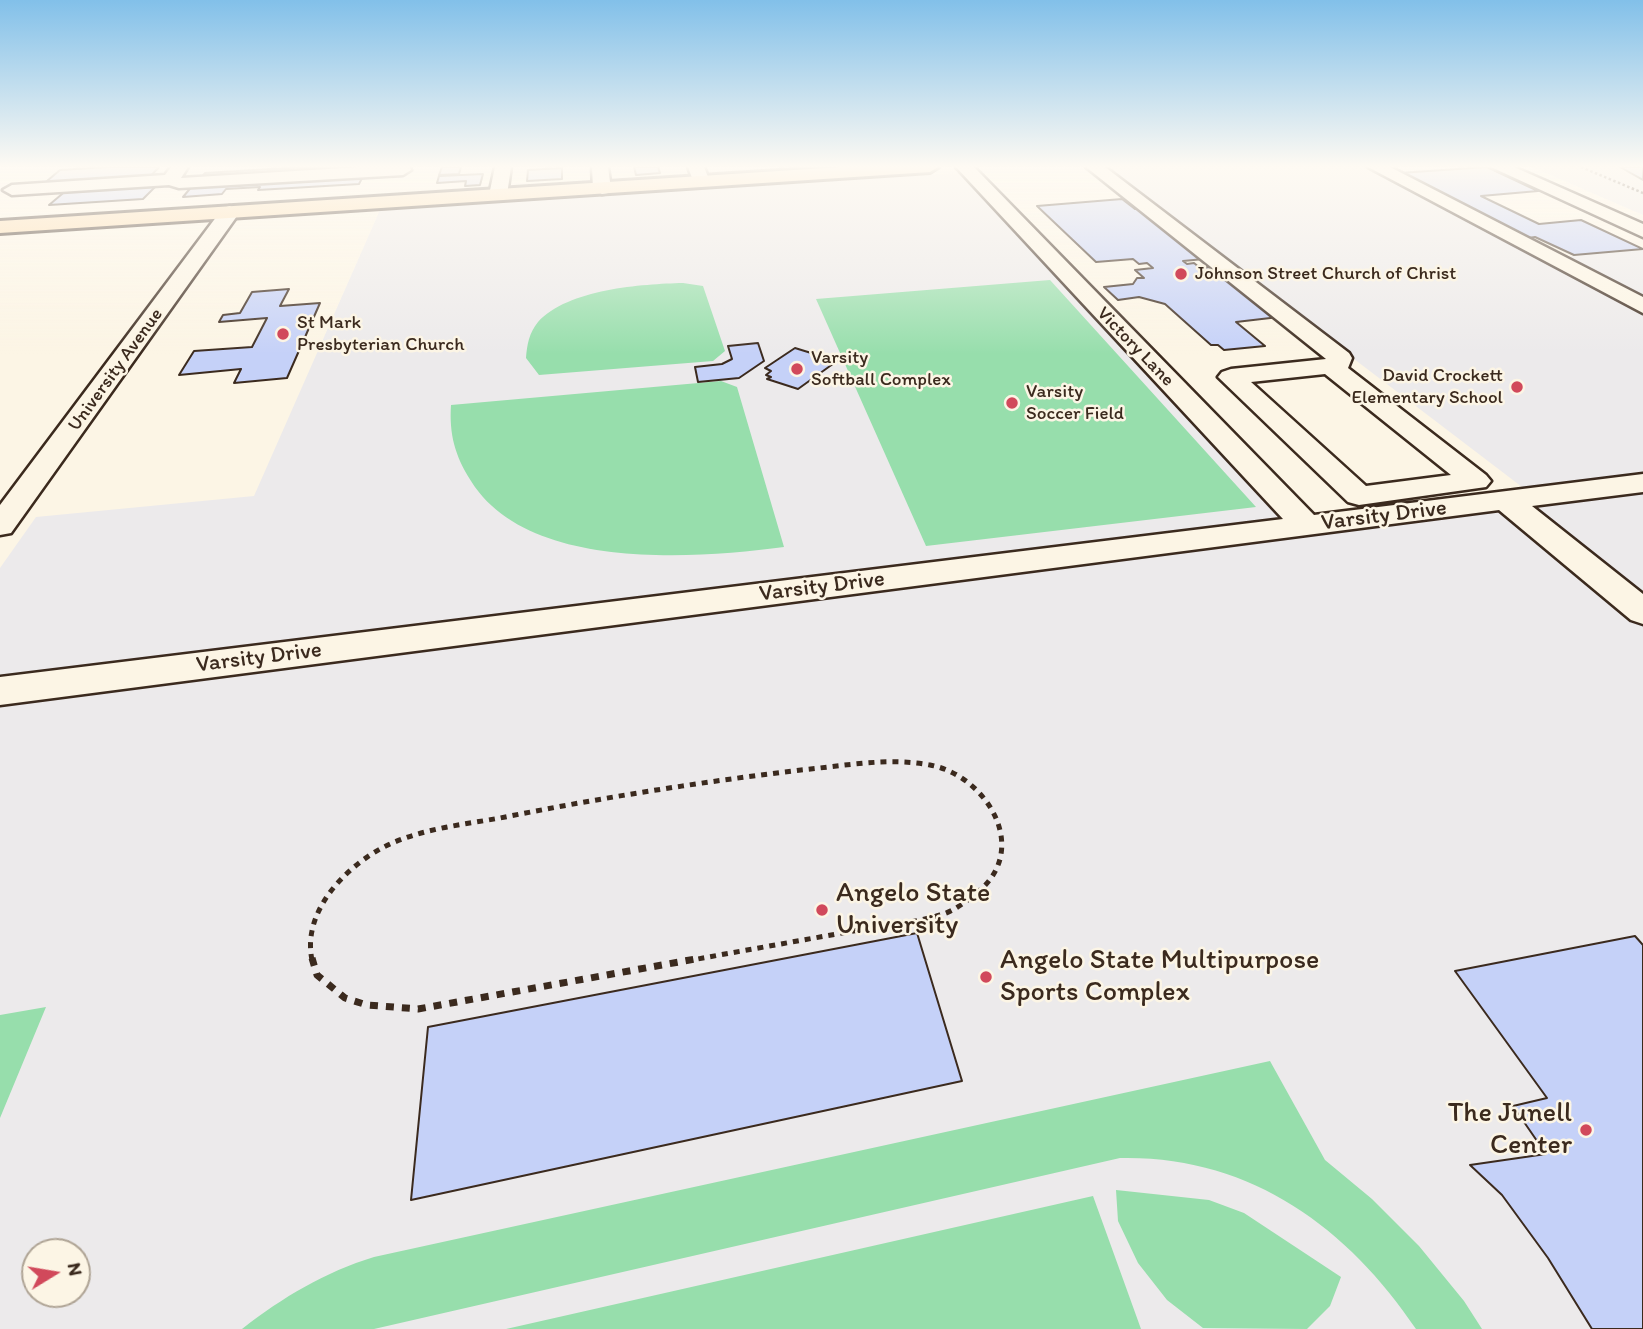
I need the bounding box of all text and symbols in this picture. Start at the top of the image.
place label: Johnson Street Church of Christ [1195,263,1456,285]
marker: Johnson Street Church of Christ [1173,266,1189,282]
street label: Victory Lane [1091,302,1179,392]
street label: University Avenue [64,304,168,436]
place label: St Mark Presbyterian Church [297,312,464,356]
marker: St Mark Presbyterian Church [275,326,291,342]
place label: Varsity Softball Complex [811,347,951,391]
marker: Varsity Softball Complex [789,361,805,377]
place label: David Crockett Elementary School [1351,365,1503,409]
marker: David Crockett Elementary School [1509,379,1525,395]
place label: Varsity Soccer Field [1026,381,1124,425]
marker: Varsity Soccer Field [1004,395,1020,411]
street label: Varsity Drive [1320,495,1448,537]
street label: Varsity Drive [758,566,886,608]
street label: Varsity Drive [195,637,323,679]
place label: Angelo State University [836,877,990,943]
marker: Angelo State University [814,902,830,918]
place label: Angelo State Multipurpose Sports Complex [1000,944,1319,1010]
marker: Angelo State Multipurpose Sports Complex [978,969,994,985]
place label: The Junell Center [1448,1097,1572,1163]
marker: The Junell Center [1578,1122,1594,1138]
north arrow [21,1238,91,1308]
text: N [63,1261,88,1278]

